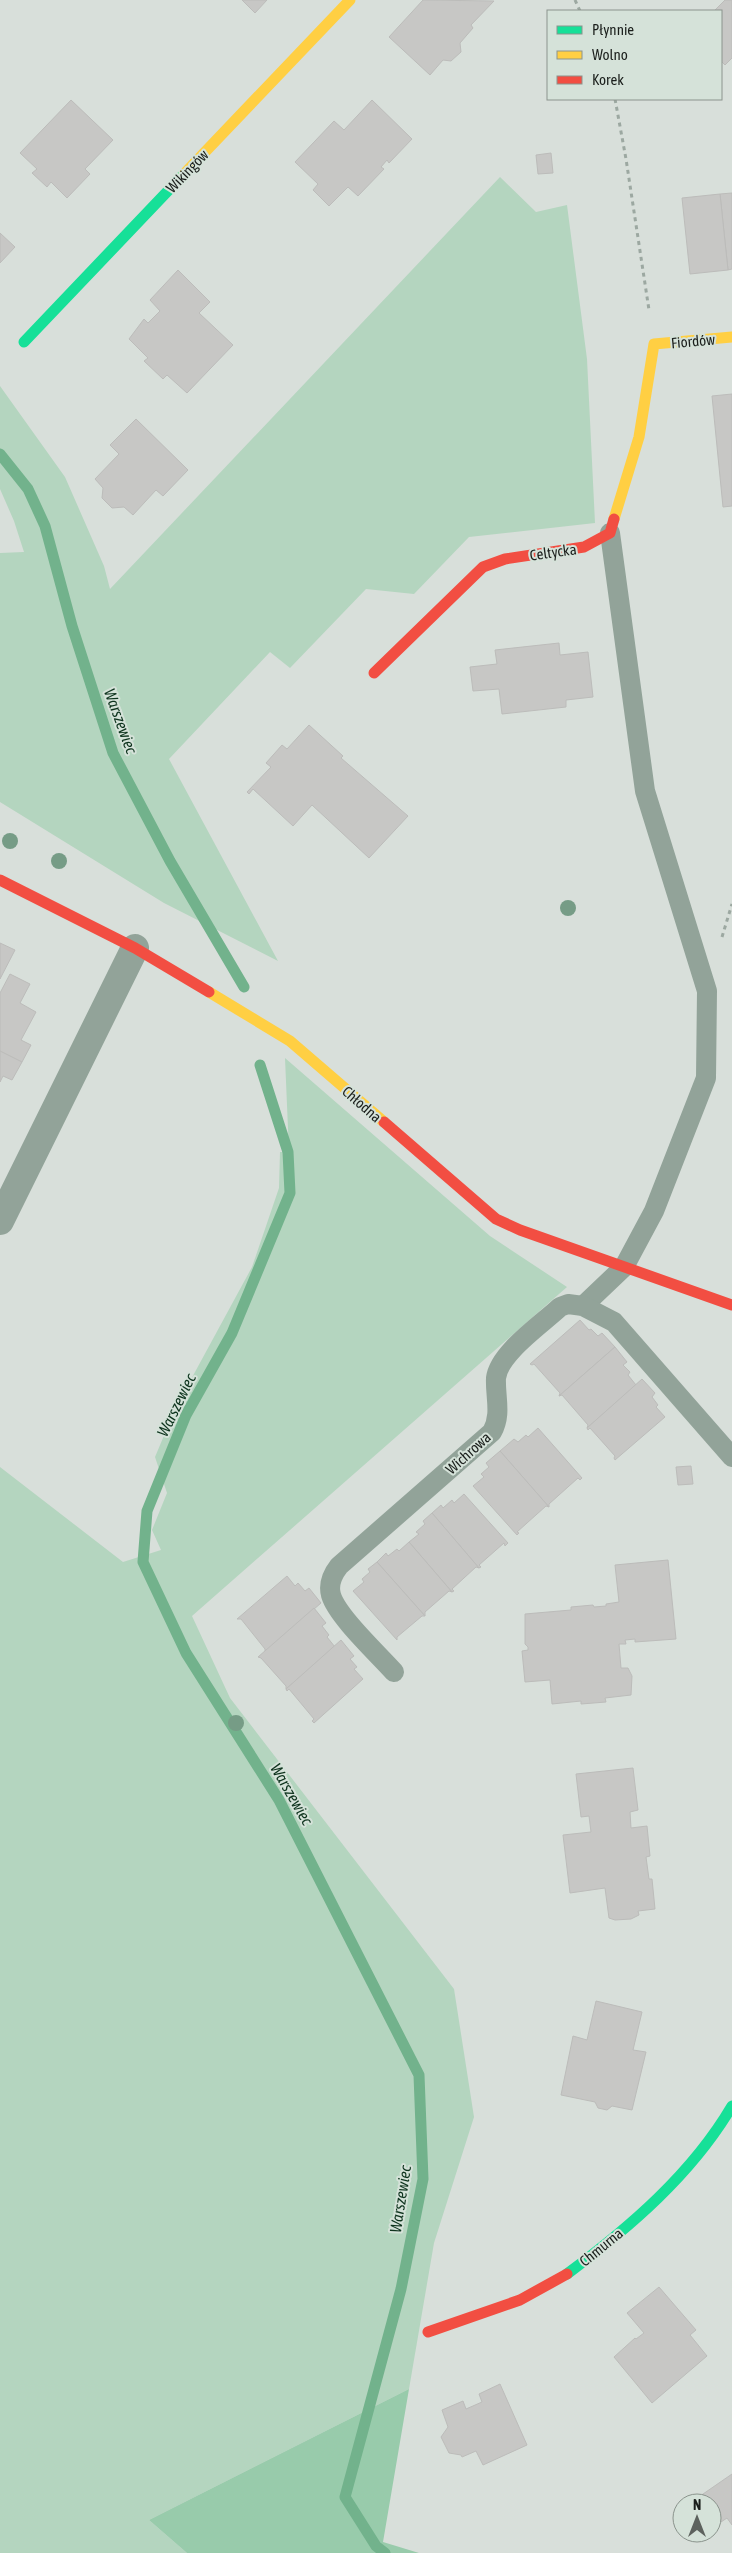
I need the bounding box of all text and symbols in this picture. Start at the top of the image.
legend [547,10,722,100]
text: Płynnie [592,21,634,38]
text: Wolno [592,46,628,63]
text: Korek [592,71,624,88]
street label: Wikingów [162,146,212,196]
street label: Fiordów [670,331,716,351]
street label: Celtycka [529,540,577,564]
water label: Warszewiec [101,686,141,757]
street label: Chłodna [339,1082,385,1126]
water label: Warszewiec [153,1370,199,1439]
street label: Wichrowa [442,1429,494,1477]
water label: Warszewiec [267,1760,317,1829]
water label: Warszewiec [386,2163,414,2234]
street label: Chmurna [576,2224,626,2270]
north arrow [672,2493,722,2543]
text: N [693,2497,701,2513]

